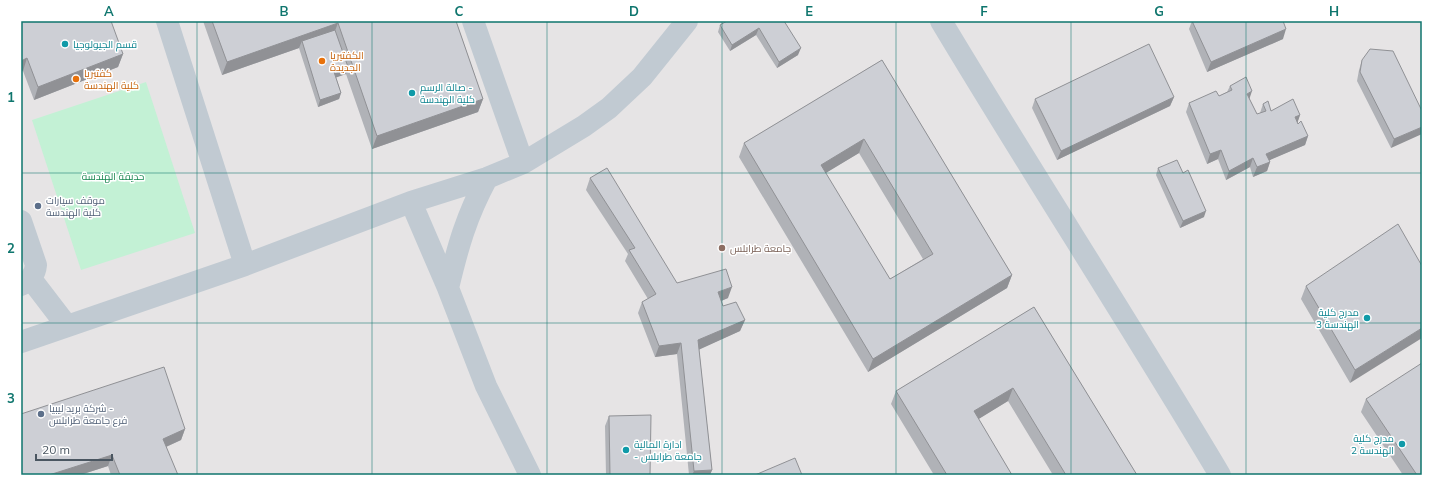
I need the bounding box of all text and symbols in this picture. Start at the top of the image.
text: A [104,3,114,19]
text: B [280,3,289,19]
text: C [455,3,464,19]
text: D [629,3,639,19]
text: E [805,3,813,19]
text: F [980,3,988,19]
text: G [1154,3,1164,19]
text: H [1329,3,1339,19]
place label: قسم الجيولوجيا [73,38,137,52]
marker: قسم الجيولوجيا [60,39,70,49]
place label: الكفتيريا الجديدة [330,49,364,74]
marker: الكفتيريا الجديدة [317,56,327,66]
place label: كفتيريا كلية الهندسة [84,67,139,92]
marker: كفتيريا كلية الهندسة [71,74,81,84]
place label: صالة الرسم - كلية الهندسة [420,81,475,106]
marker: صالة الرسم - كلية الهندسة [407,88,417,98]
text: 1 [7,89,15,105]
park label: حديقة الهندسة [82,170,144,183]
place label: موقف سيارات كلية الهندسة [46,194,105,219]
marker: موقف سيارات كلية الهندسة [33,201,43,211]
text: 2 [7,240,15,256]
place label: جامعة طرابلس [730,242,791,255]
marker: جامعة طرابلس [717,243,727,253]
place label: مدرج كلية الهندسة 3 [1316,306,1359,331]
marker: مدرج كلية الهندسة 3 [1362,313,1372,323]
text: 3 [7,390,15,406]
place label: شركة بريد ليبيا - فرع جامعة طرابلس [49,402,127,427]
marker: شركة بريد ليبيا - فرع جامعة طرابلس [36,409,46,419]
place label: مدرج كلية الهندسة 2 [1351,432,1394,457]
scale bar [36,436,112,462]
place label: ادارة المالية - جامعة طرابلس [634,438,702,463]
marker: مدرج كلية الهندسة 2 [1397,439,1407,449]
text: 20 m [42,442,70,457]
marker: ادارة المالية - جامعة طرابلس [621,445,631,455]

